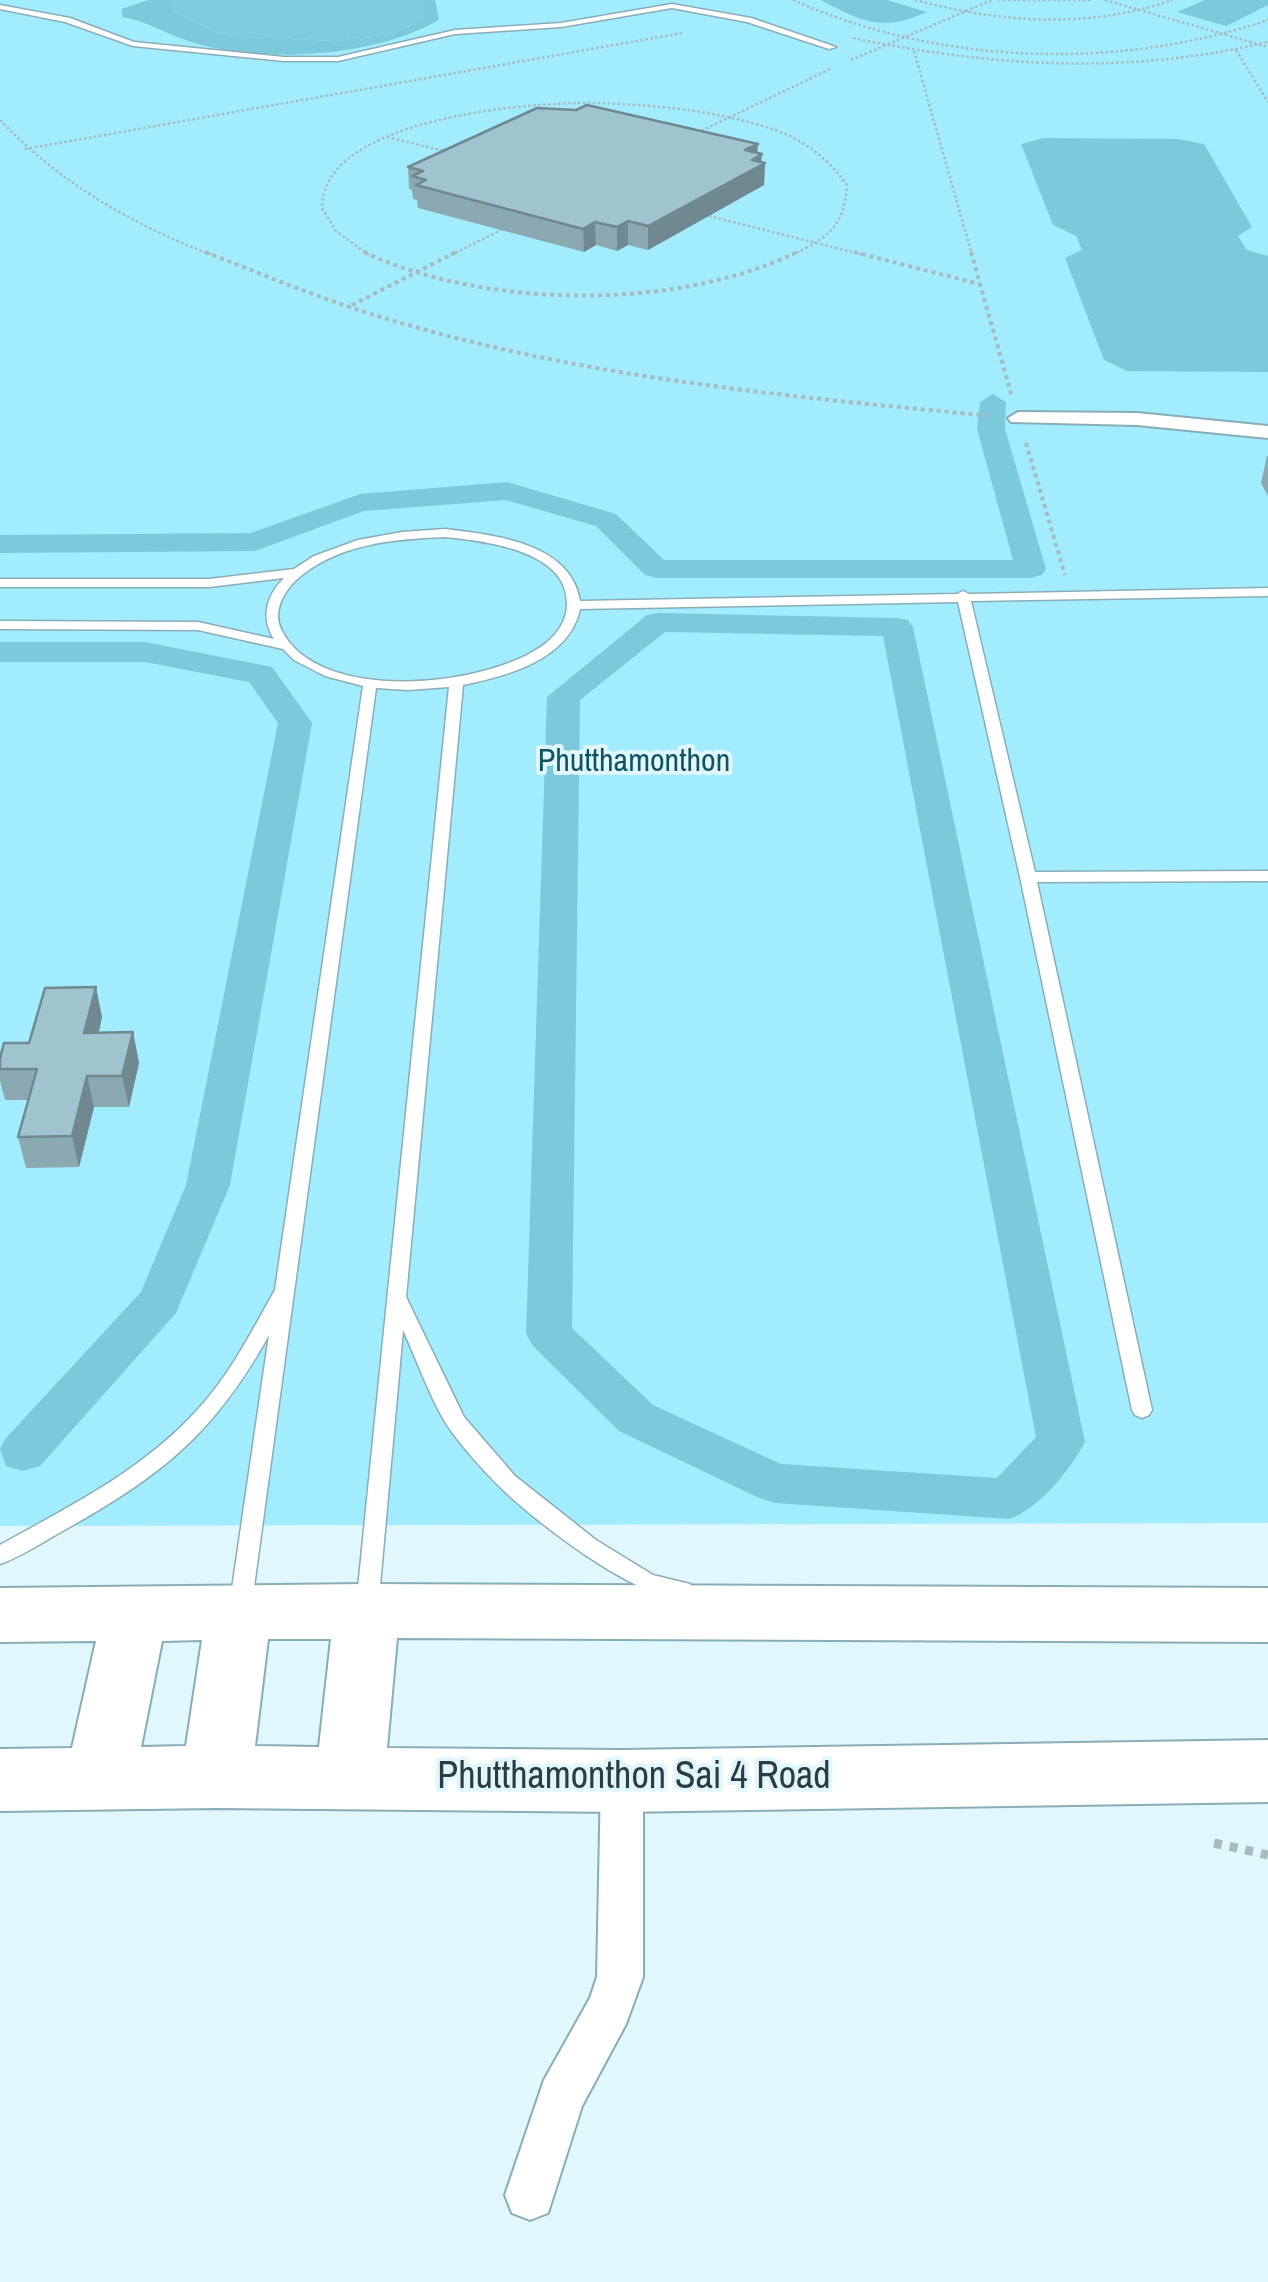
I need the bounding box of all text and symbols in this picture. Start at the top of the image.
park label: Phutthamonthon [538,743,730,781]
street label: Phutthamonthon Sai 4 Road [437,1755,831,1801]

